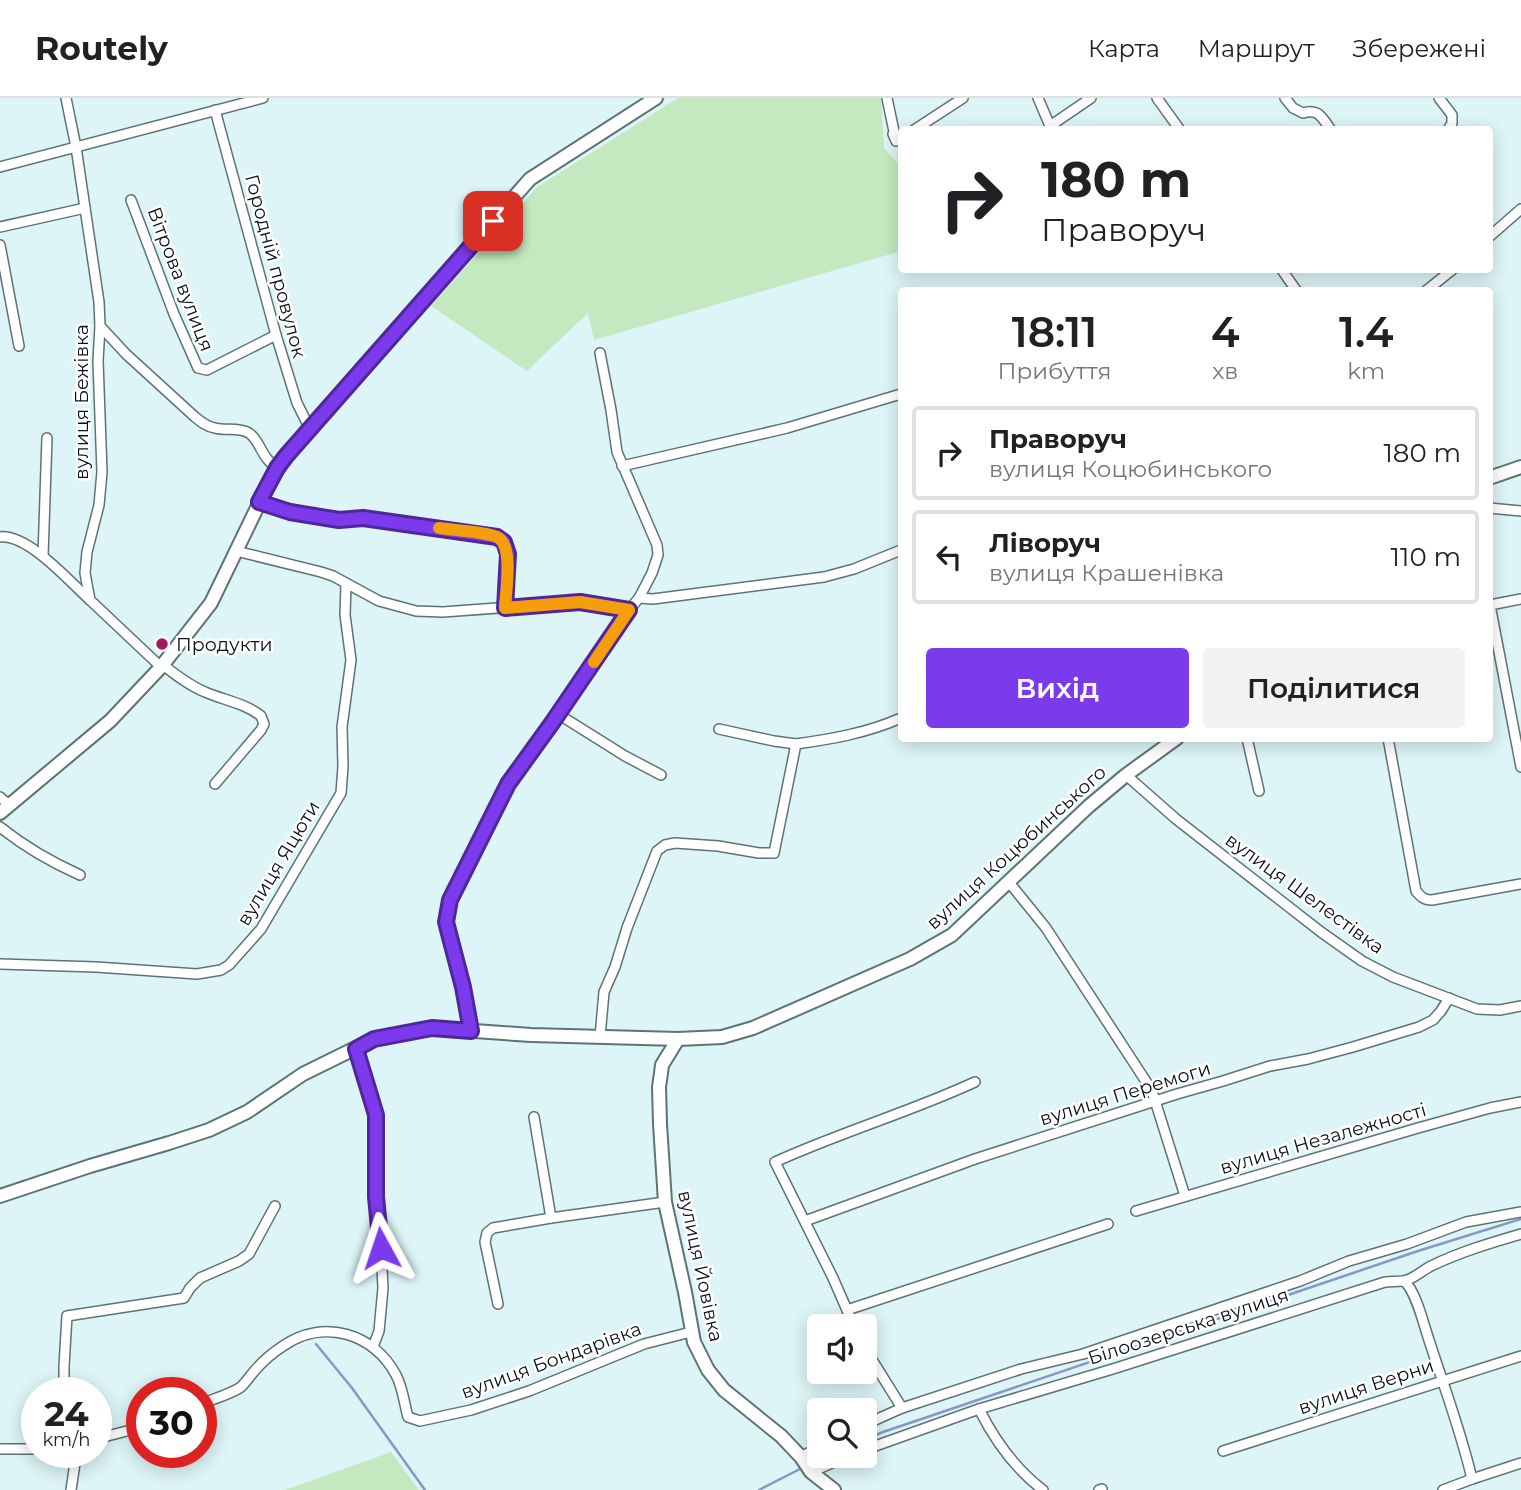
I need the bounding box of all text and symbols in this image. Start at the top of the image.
text: Routely [35,28,168,68]
text: Карта [1088,34,1160,63]
text: Маршрут [1198,34,1315,63]
text: Збережені [1353,34,1486,63]
text: 180 m [1041,150,1191,209]
icon: right [926,154,1017,245]
street label: Городній провулок [240,172,311,360]
pin [463,191,523,251]
icon: arrive [474,202,512,240]
street label: Вітрова вулиця [142,204,219,354]
text: Праворуч [1041,210,1206,249]
text: 18:11 [1012,306,1097,358]
text: 4 [1211,306,1239,358]
text: 1.4 [1339,306,1394,358]
street label: вулиця Бежівка [70,324,93,480]
text: Прибуття [997,357,1111,385]
text: хв [1212,357,1238,385]
text: km [1347,357,1385,385]
text: Праворуч [989,423,1127,455]
icon: right [930,434,968,472]
text: 180 m [1383,437,1461,469]
text: вулиця Коцюбинського [989,455,1272,483]
text: Ліворуч [989,527,1101,559]
icon: left [930,538,968,576]
text: 110 m [1391,541,1461,573]
text: вулиця Крашенівка [989,559,1224,587]
place label: Продукти [176,633,273,656]
marker: Продукти [154,636,170,652]
button: Вихід [926,648,1189,728]
button: Поділитися [1203,648,1465,728]
street label: вулиця Коцюбинського [922,761,1111,934]
street label: вулиця Яцюти [232,797,325,930]
street label: вулиця Шелестівка [1221,828,1389,959]
street label: вулиця Перемоги [1037,1057,1213,1130]
street label: вулиця Незалежності [1217,1098,1429,1179]
street label: вулиця Йовівка [673,1188,728,1344]
position arrow [344,1211,418,1285]
street label: Білоозерська вулиця [1085,1283,1291,1370]
map controls [807,1314,877,1468]
button: sound [807,1314,877,1384]
street label: вулиця Бондарівка [458,1317,644,1404]
street label: вулиця Верни [1295,1354,1437,1419]
speed limit sign: 30 [126,1377,217,1468]
text: 24 [44,1392,89,1435]
button: search [807,1398,877,1468]
text: km/h [42,1429,91,1451]

